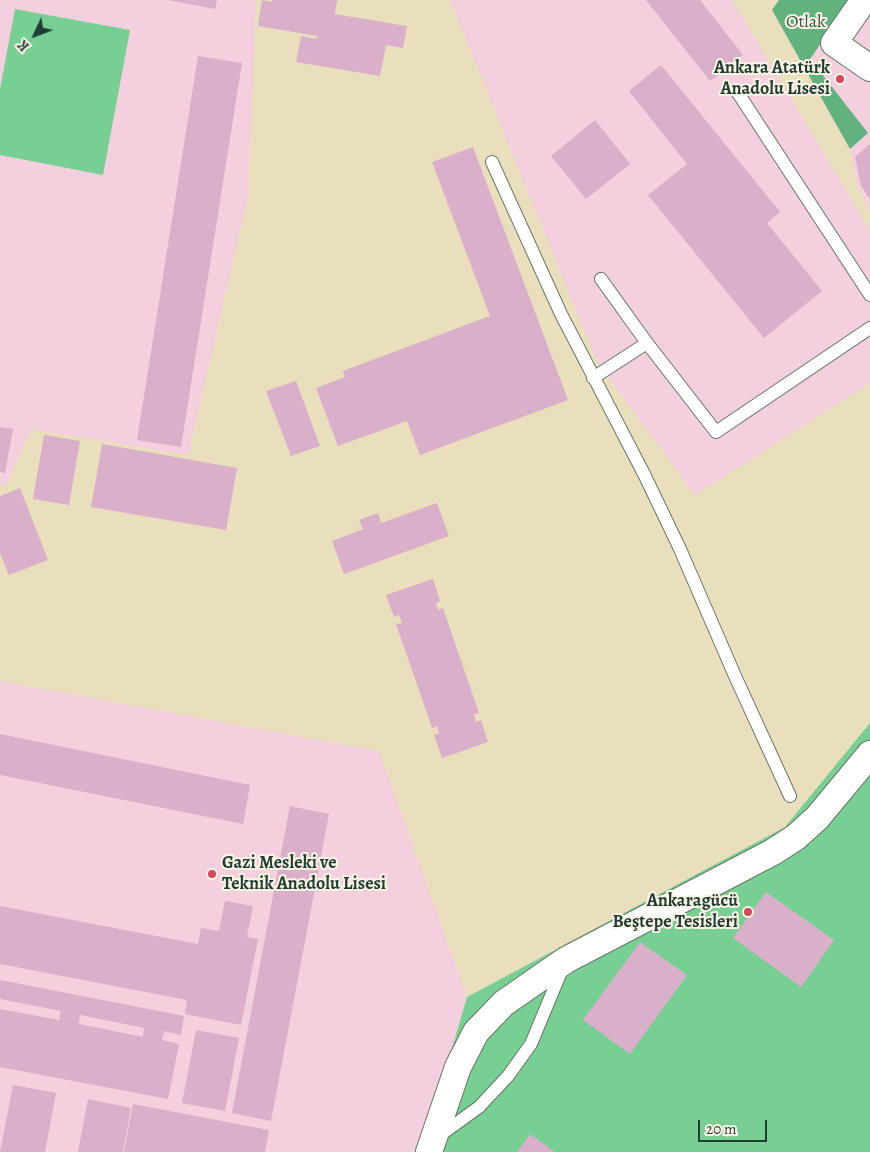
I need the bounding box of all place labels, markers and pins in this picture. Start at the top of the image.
place label: Ankara Atatürk Anadolu Lisesi [714,58,830,100]
marker: Ankara Atatürk Anadolu Lisesi [834,73,846,85]
place label: Gazi Mesleki ve Teknik Anadolu Lisesi [222,853,386,896]
marker: Gazi Mesleki ve Teknik Anadolu Lisesi [206,868,218,880]
place label: Ankaragücü Beştepe Tesisleri [612,891,738,934]
marker: Ankaragücü Beştepe Tesisleri [742,906,754,918]

